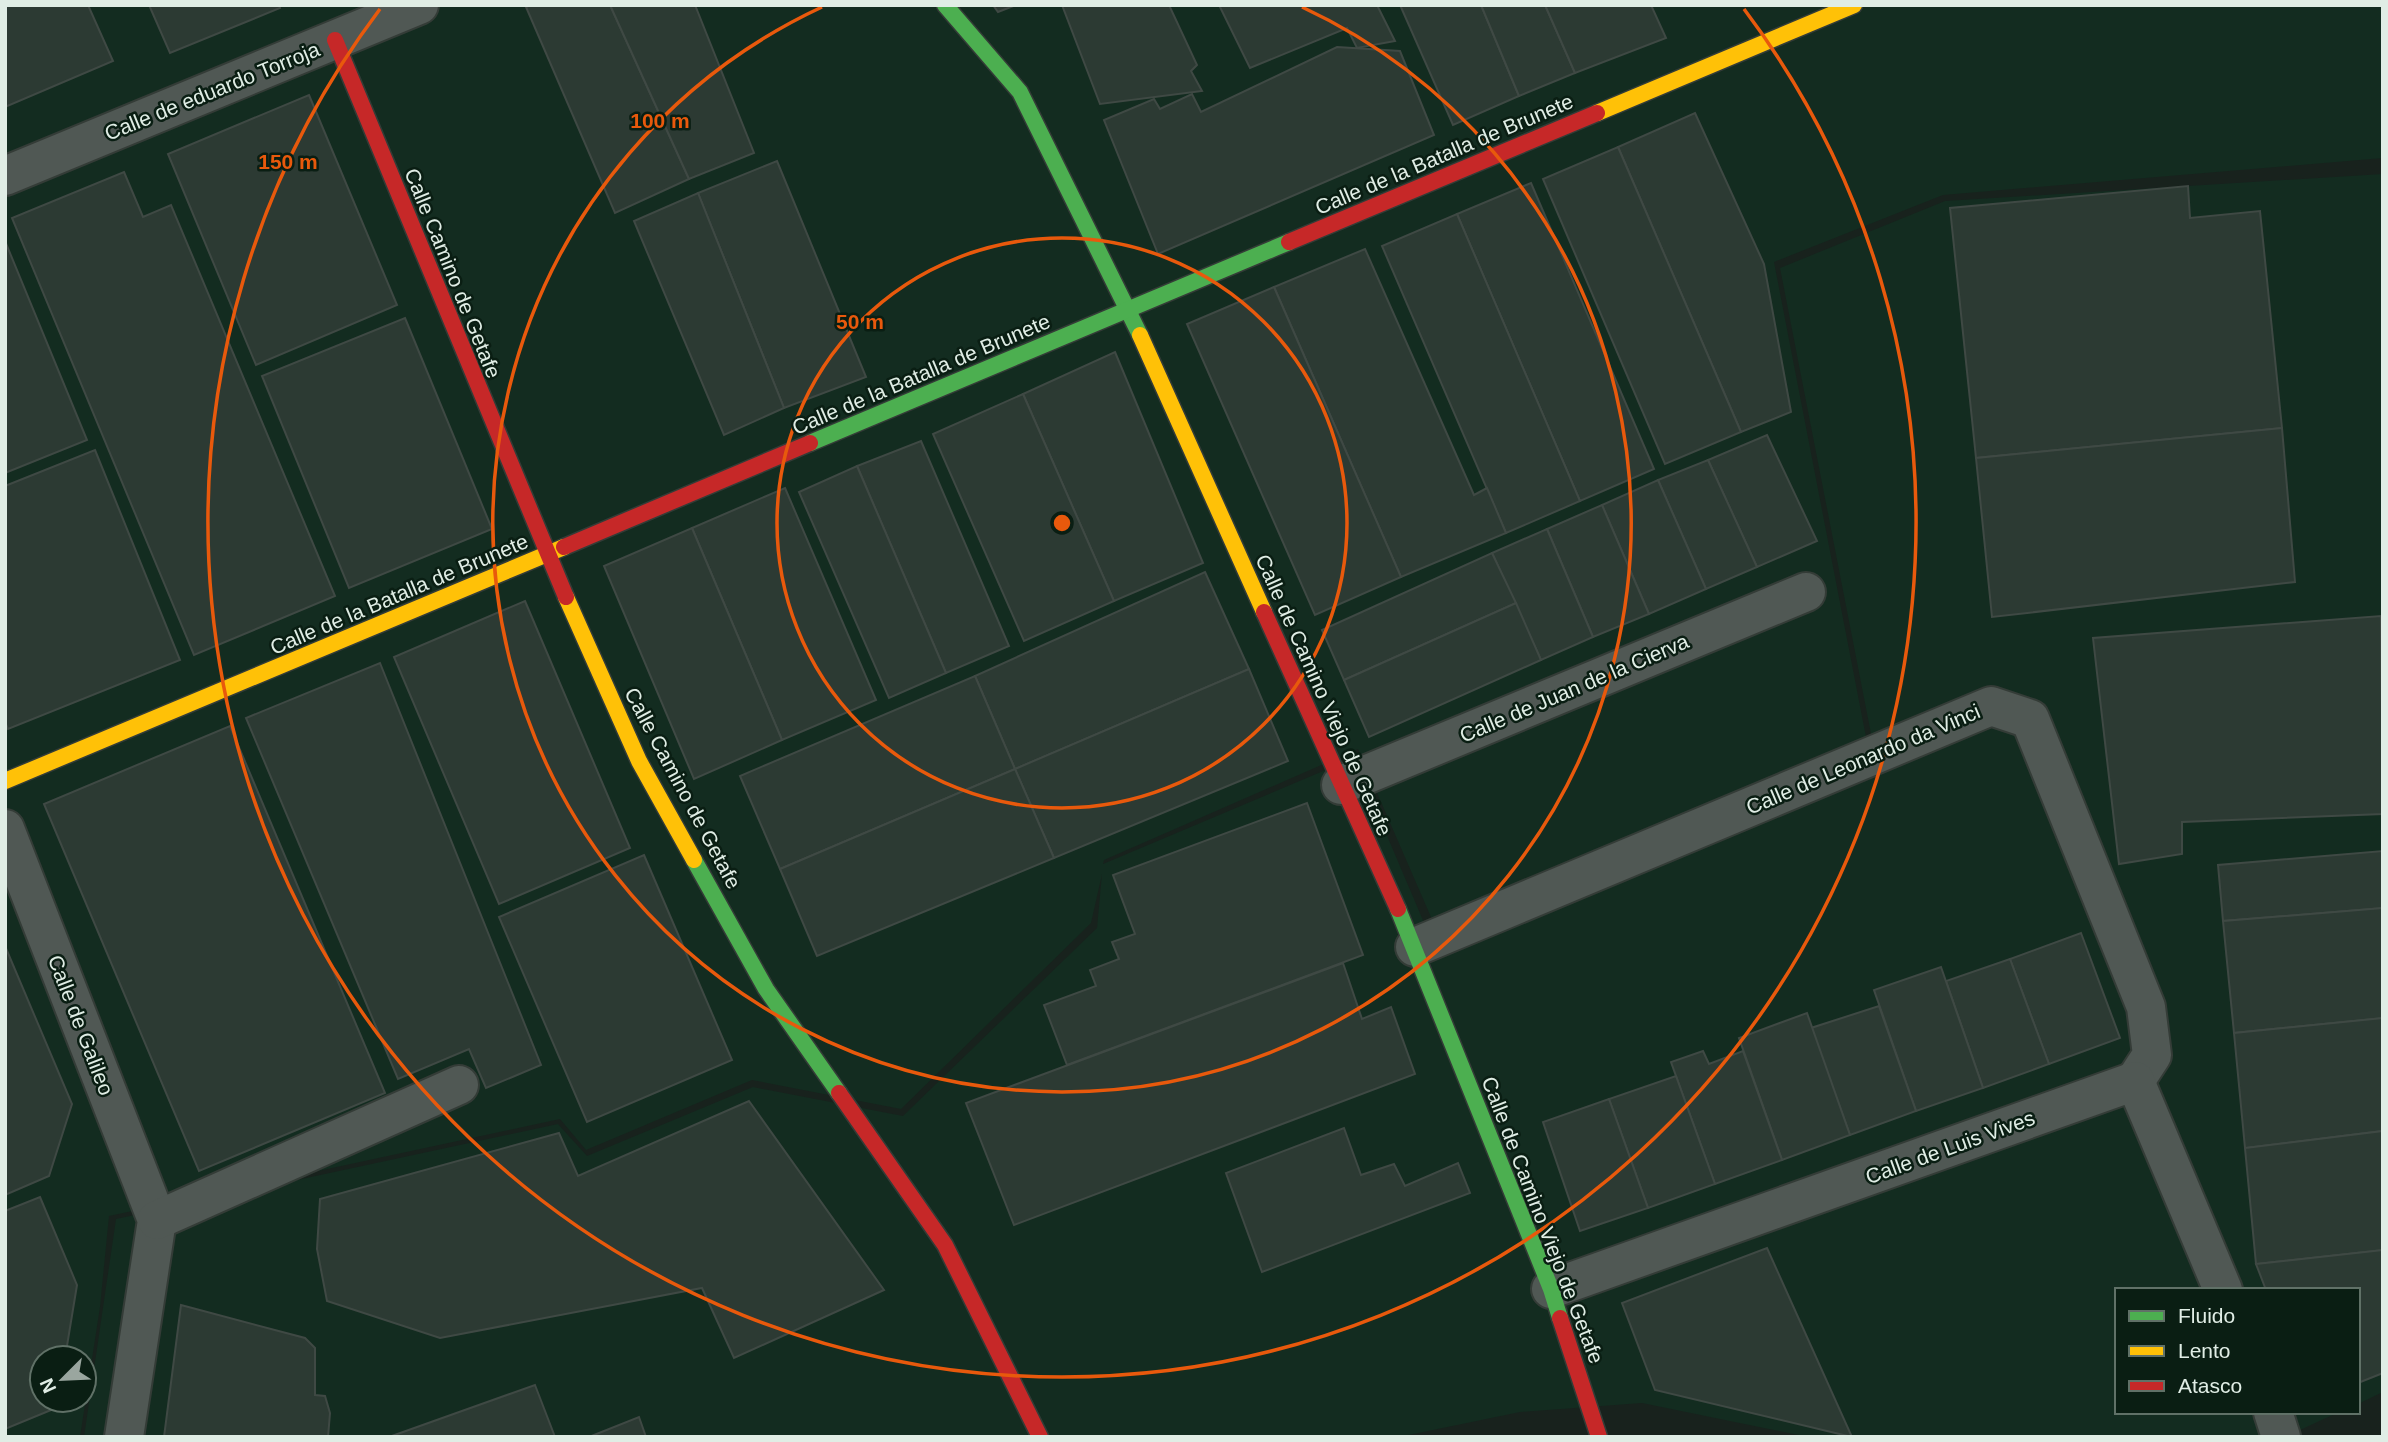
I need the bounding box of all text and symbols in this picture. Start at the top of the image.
street label: Calle de eduardo Torroja [101,37,323,145]
street label: Calle de la Batalla de Brunete [1312,89,1576,219]
text: 100 m [630,109,690,132]
text: 150 m [258,150,318,173]
street label: Calle Camino de Getafe [400,165,506,381]
street label: Calle de la Batalla de Brunete [789,309,1053,439]
text: 50 m [836,310,884,333]
centre of rings [1050,511,1074,535]
street label: Calle de la Batalla de Brunete [267,529,531,659]
street label: Calle de Camino Viejo de Getafe [1251,551,1397,839]
street label: Calle de Juan de la Cierva [1456,629,1692,747]
street label: Calle Camino de Getafe [620,684,746,892]
street label: Calle de Leonardo da Vinci [1743,699,1983,819]
street label: Calle de Galileo [44,952,118,1098]
street label: Calle de Camino Viejo de Getafe [1478,1073,1608,1367]
street label: Calle de Luis Vives [1862,1106,2038,1188]
legend [2115,1288,2360,1414]
text: Fluido [2178,1304,2235,1327]
text: Lento [2178,1339,2231,1362]
north arrow [28,1344,98,1414]
text: Atasco [2178,1374,2242,1397]
text: N [36,1375,60,1396]

